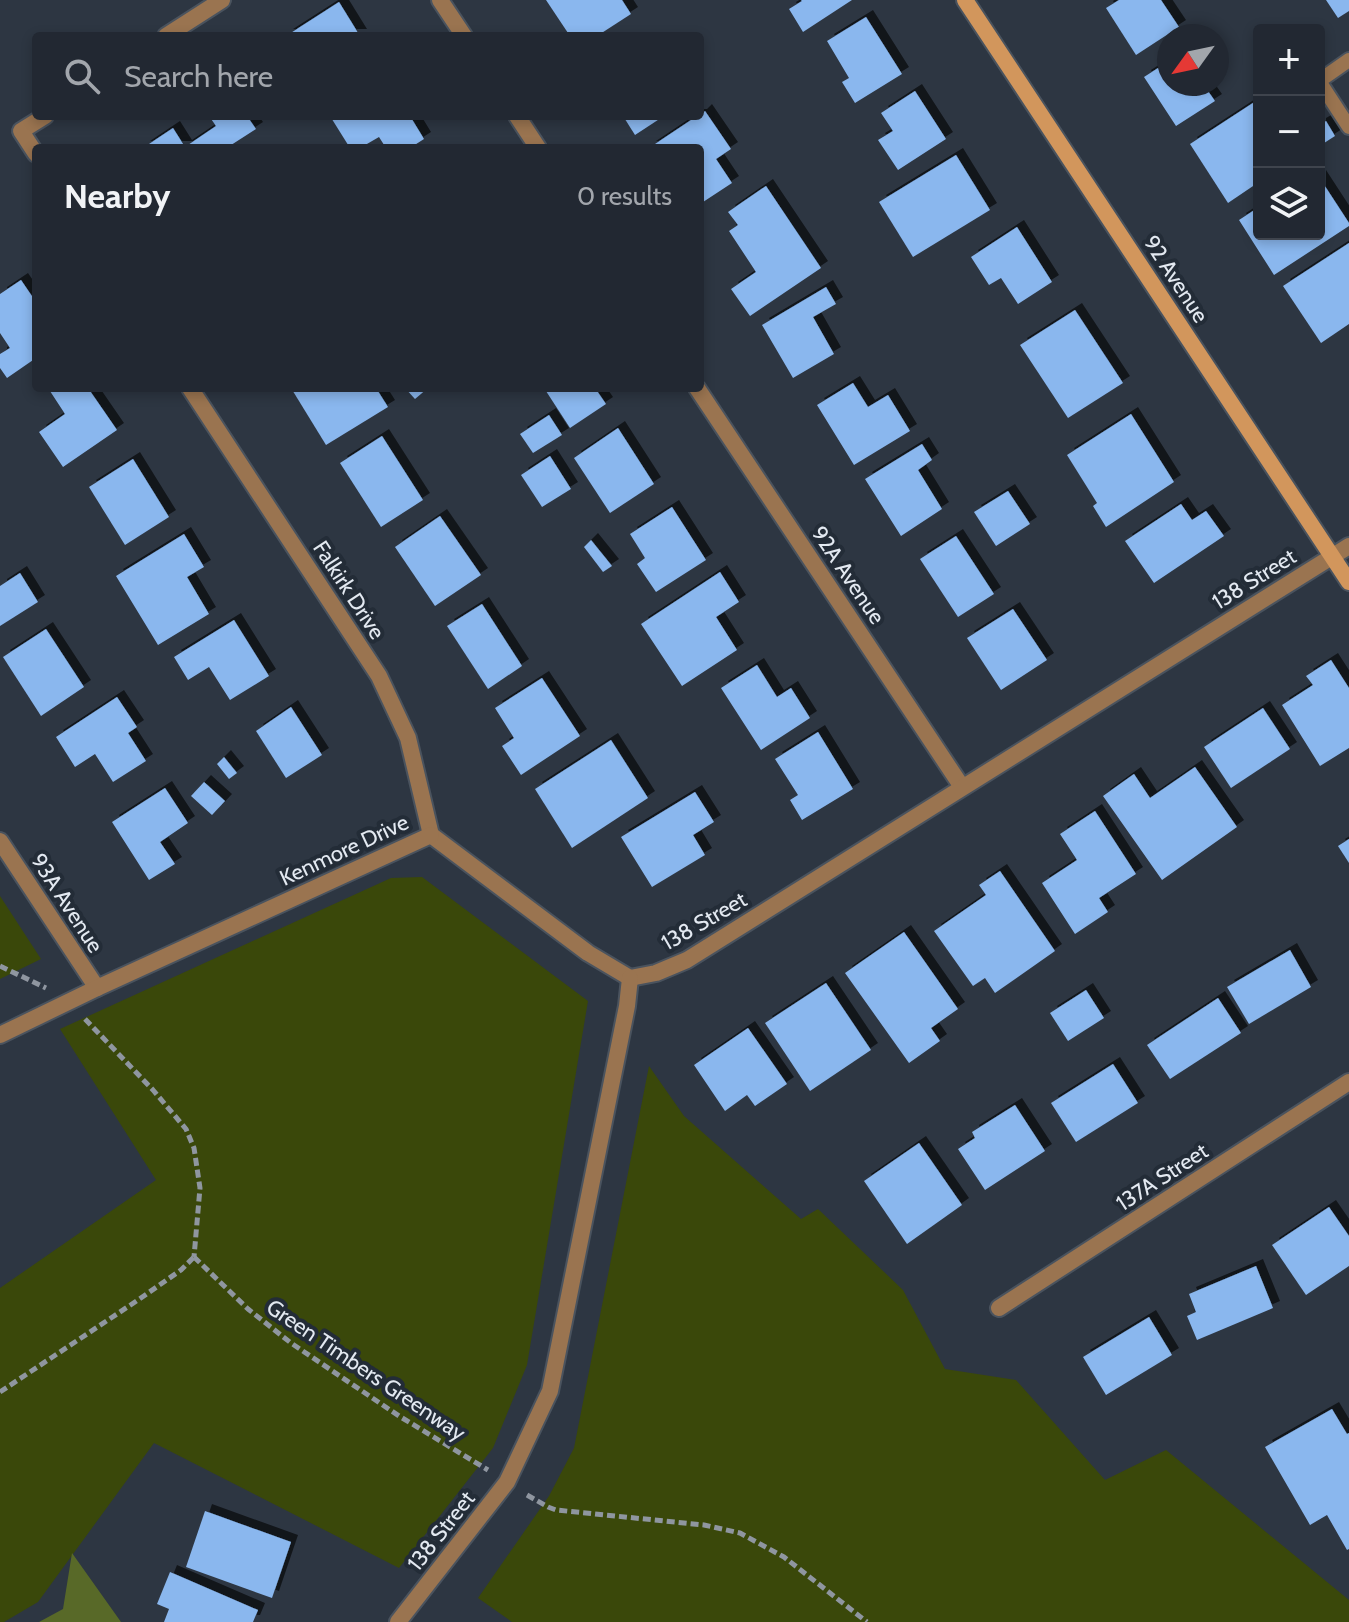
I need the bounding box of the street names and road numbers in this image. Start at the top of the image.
street label: 92 Avenue [1138,230,1214,328]
street label: 92A Avenue [805,521,891,629]
street label: Falkirk Drive [307,536,391,644]
street label: 138 Street [1207,542,1301,615]
street label: Kenmore Drive [275,808,413,892]
street label: 93A Avenue [25,848,109,958]
street label: 138 Street [657,886,752,956]
street label: 137A Street [1111,1137,1214,1217]
street label: Green Timbers Greenway [261,1293,471,1447]
street label: 138 Street [401,1485,481,1576]

